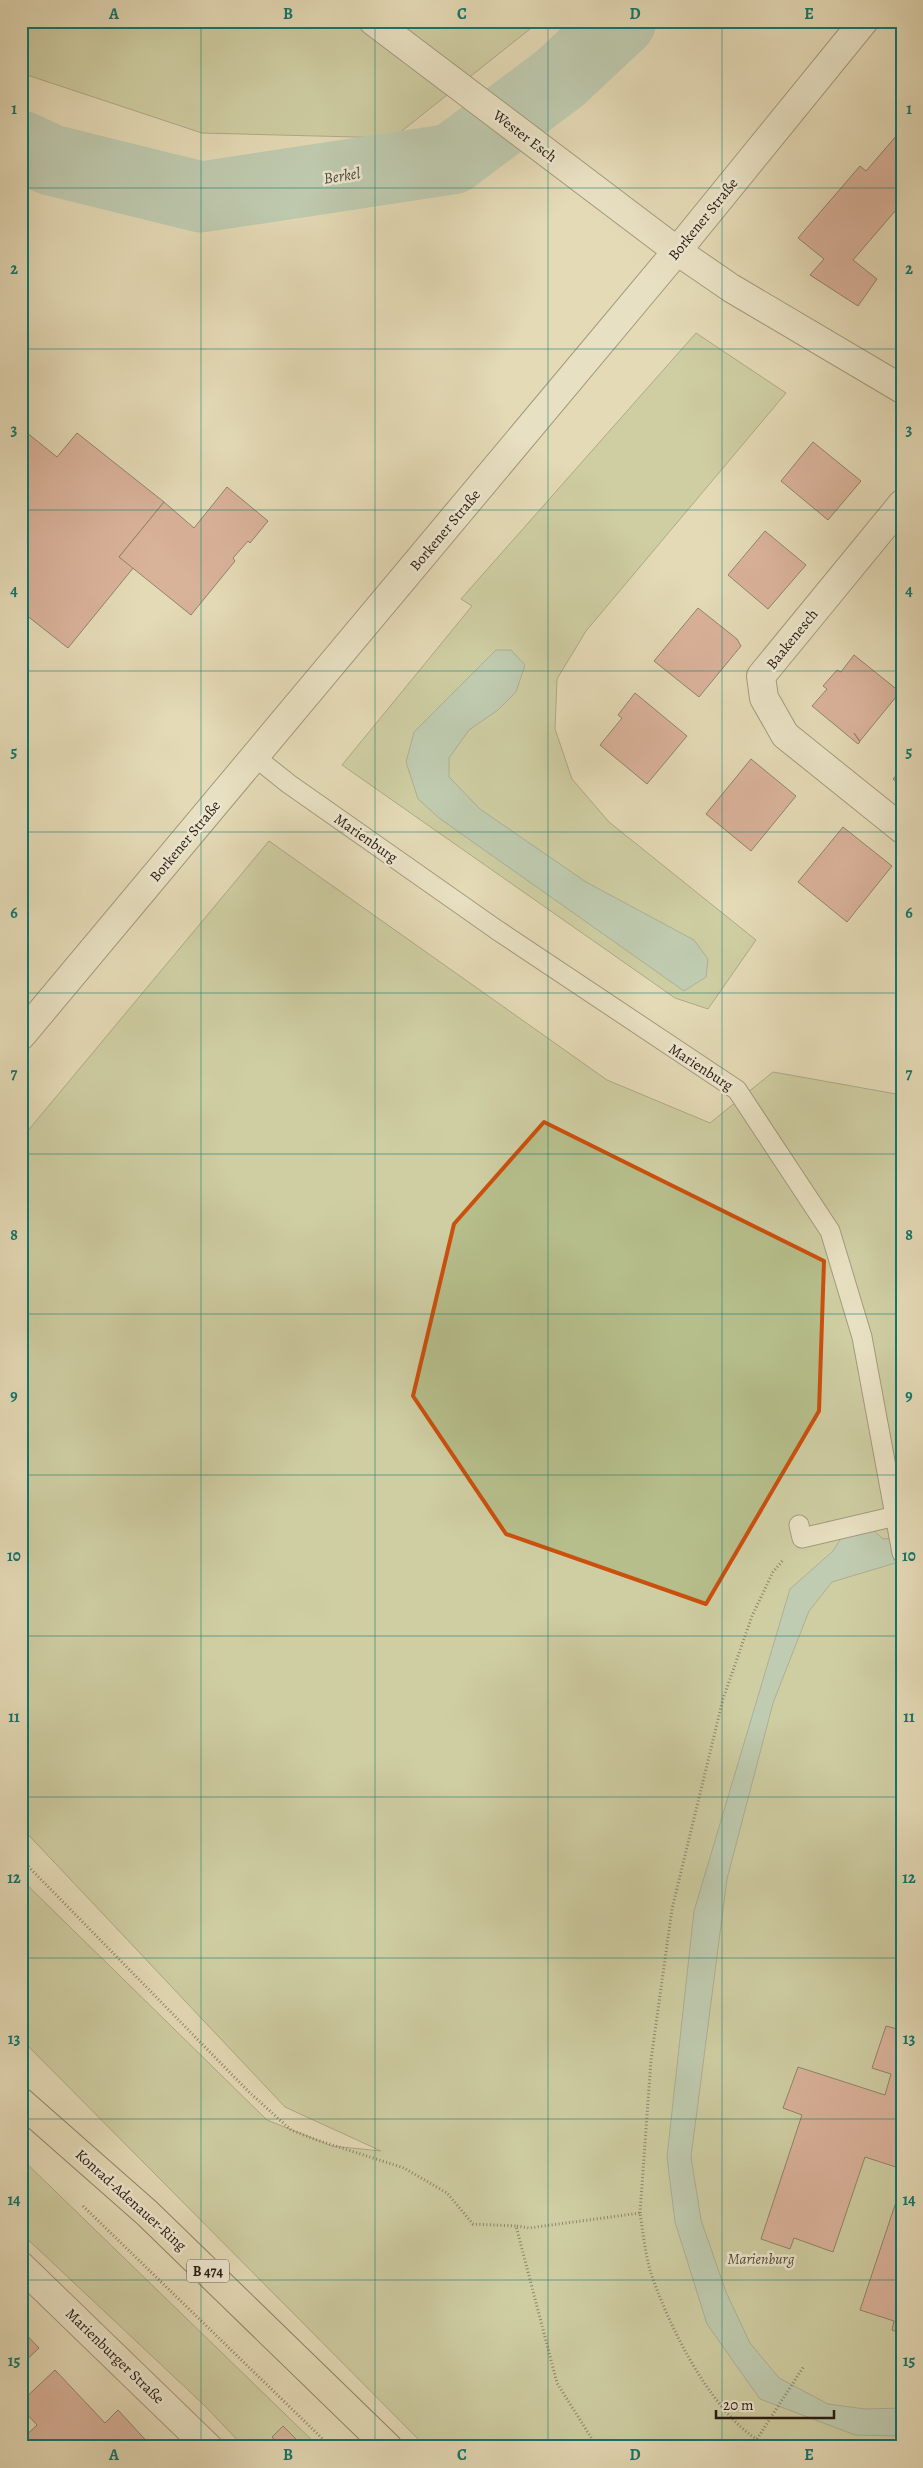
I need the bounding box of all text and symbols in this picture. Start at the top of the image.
text: A [108,3,120,25]
text: B [283,3,293,25]
text: C [457,3,467,25]
text: D [629,3,641,25]
text: E [804,3,814,25]
text: 1 [11,98,17,120]
text: 1 [906,98,912,120]
street label: Wester Esch [488,105,561,167]
water label: Berkel [322,162,362,190]
street label: Borkener Straße [664,173,743,264]
text: 2 [10,258,18,280]
text: 2 [905,258,913,280]
text: 3 [11,419,18,441]
text: 3 [906,419,913,441]
street label: Borkener Straße [405,485,485,575]
text: 4 [10,580,18,602]
text: 4 [905,580,913,602]
street label: Baakenesch [762,605,822,673]
text: 5 [11,741,18,763]
text: 5 [906,741,913,763]
street label: Borkener Straße [145,796,225,886]
street label: Marienburg [330,809,402,868]
text: 6 [10,902,18,924]
text: 6 [905,902,913,924]
street label: Marienburg [665,1039,738,1096]
text: 7 [11,1063,18,1085]
text: 7 [906,1063,913,1085]
text: 8 [10,1224,18,1246]
text: 8 [905,1224,913,1246]
text: 9 [10,1385,18,1407]
text: 9 [905,1385,913,1407]
text: 10 [7,1545,21,1567]
text: 10 [902,1545,916,1567]
text: 11 [8,1706,20,1728]
text: 11 [903,1706,915,1728]
text: 12 [7,1867,21,1889]
text: 12 [902,1867,916,1889]
text: 13 [8,2028,20,2050]
text: 13 [903,2028,915,2050]
street label: Konrad-Adenauer-Ring [71,2145,191,2256]
text: 14 [7,2189,21,2211]
text: 14 [902,2189,916,2211]
park label: Marienburg [728,2249,795,2269]
road number: B 474 [187,2260,229,2282]
street label: Marienburger Straße [61,2304,169,2409]
text: 15 [8,2350,20,2372]
text: 15 [903,2350,915,2372]
scale bar [716,2388,833,2420]
text: 20 m [723,2395,754,2415]
text: A [108,2444,120,2466]
text: B [283,2444,293,2466]
text: C [457,2444,467,2466]
text: D [629,2444,641,2466]
text: E [804,2444,814,2466]

